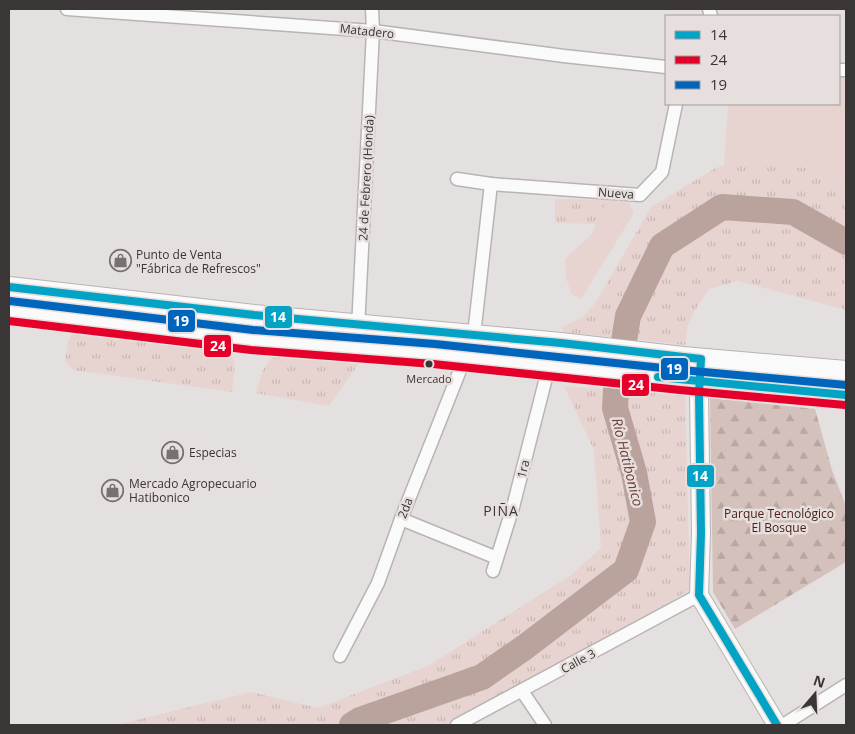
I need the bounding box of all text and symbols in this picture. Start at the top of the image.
legend [665,15,840,105]
street label: Matadero [339,20,395,42]
text: 14 [710,24,728,44]
text: 24 [710,49,728,69]
text: 19 [710,74,727,94]
street label: 24 de Febrero (Honda) [354,114,378,241]
street label: Nueva [598,183,634,203]
place label: Punto de Venta "Fábrica de Refrescos" [136,246,261,277]
shop icon: Punto de Venta "Fábrica de Refrescos" [108,249,132,273]
line badge: 14 [264,305,293,329]
text: 14 [270,307,286,326]
line badge: 19 [167,309,196,333]
text: 19 [173,311,189,330]
line badge: 24 [203,334,232,358]
text: 24 [210,336,226,355]
line badge: 19 [660,357,689,381]
marker: Mercado [424,359,434,369]
text: 19 [666,359,682,378]
place label: Mercado [406,371,452,386]
line badge: 24 [621,373,650,397]
text: 24 [628,375,644,394]
water label: Río Hatibonico [608,416,648,508]
shop icon: Especias [161,440,185,464]
place label: Especias [189,444,237,461]
street label: 1ra [513,458,533,480]
line badge: 14 [686,464,715,488]
text: 14 [692,466,708,485]
place label: Mercado Agropecuario Hatibonico [129,475,257,506]
shop icon: Mercado Agropecuario Hatibonico [101,478,125,502]
street label: 2da [393,495,417,521]
district label: PIÑA [483,501,519,520]
park label: Parque Tecnológico El Bosque [724,505,834,536]
street label: Calle 3 [558,645,598,677]
north arrow [790,669,840,719]
text: N [811,670,828,692]

